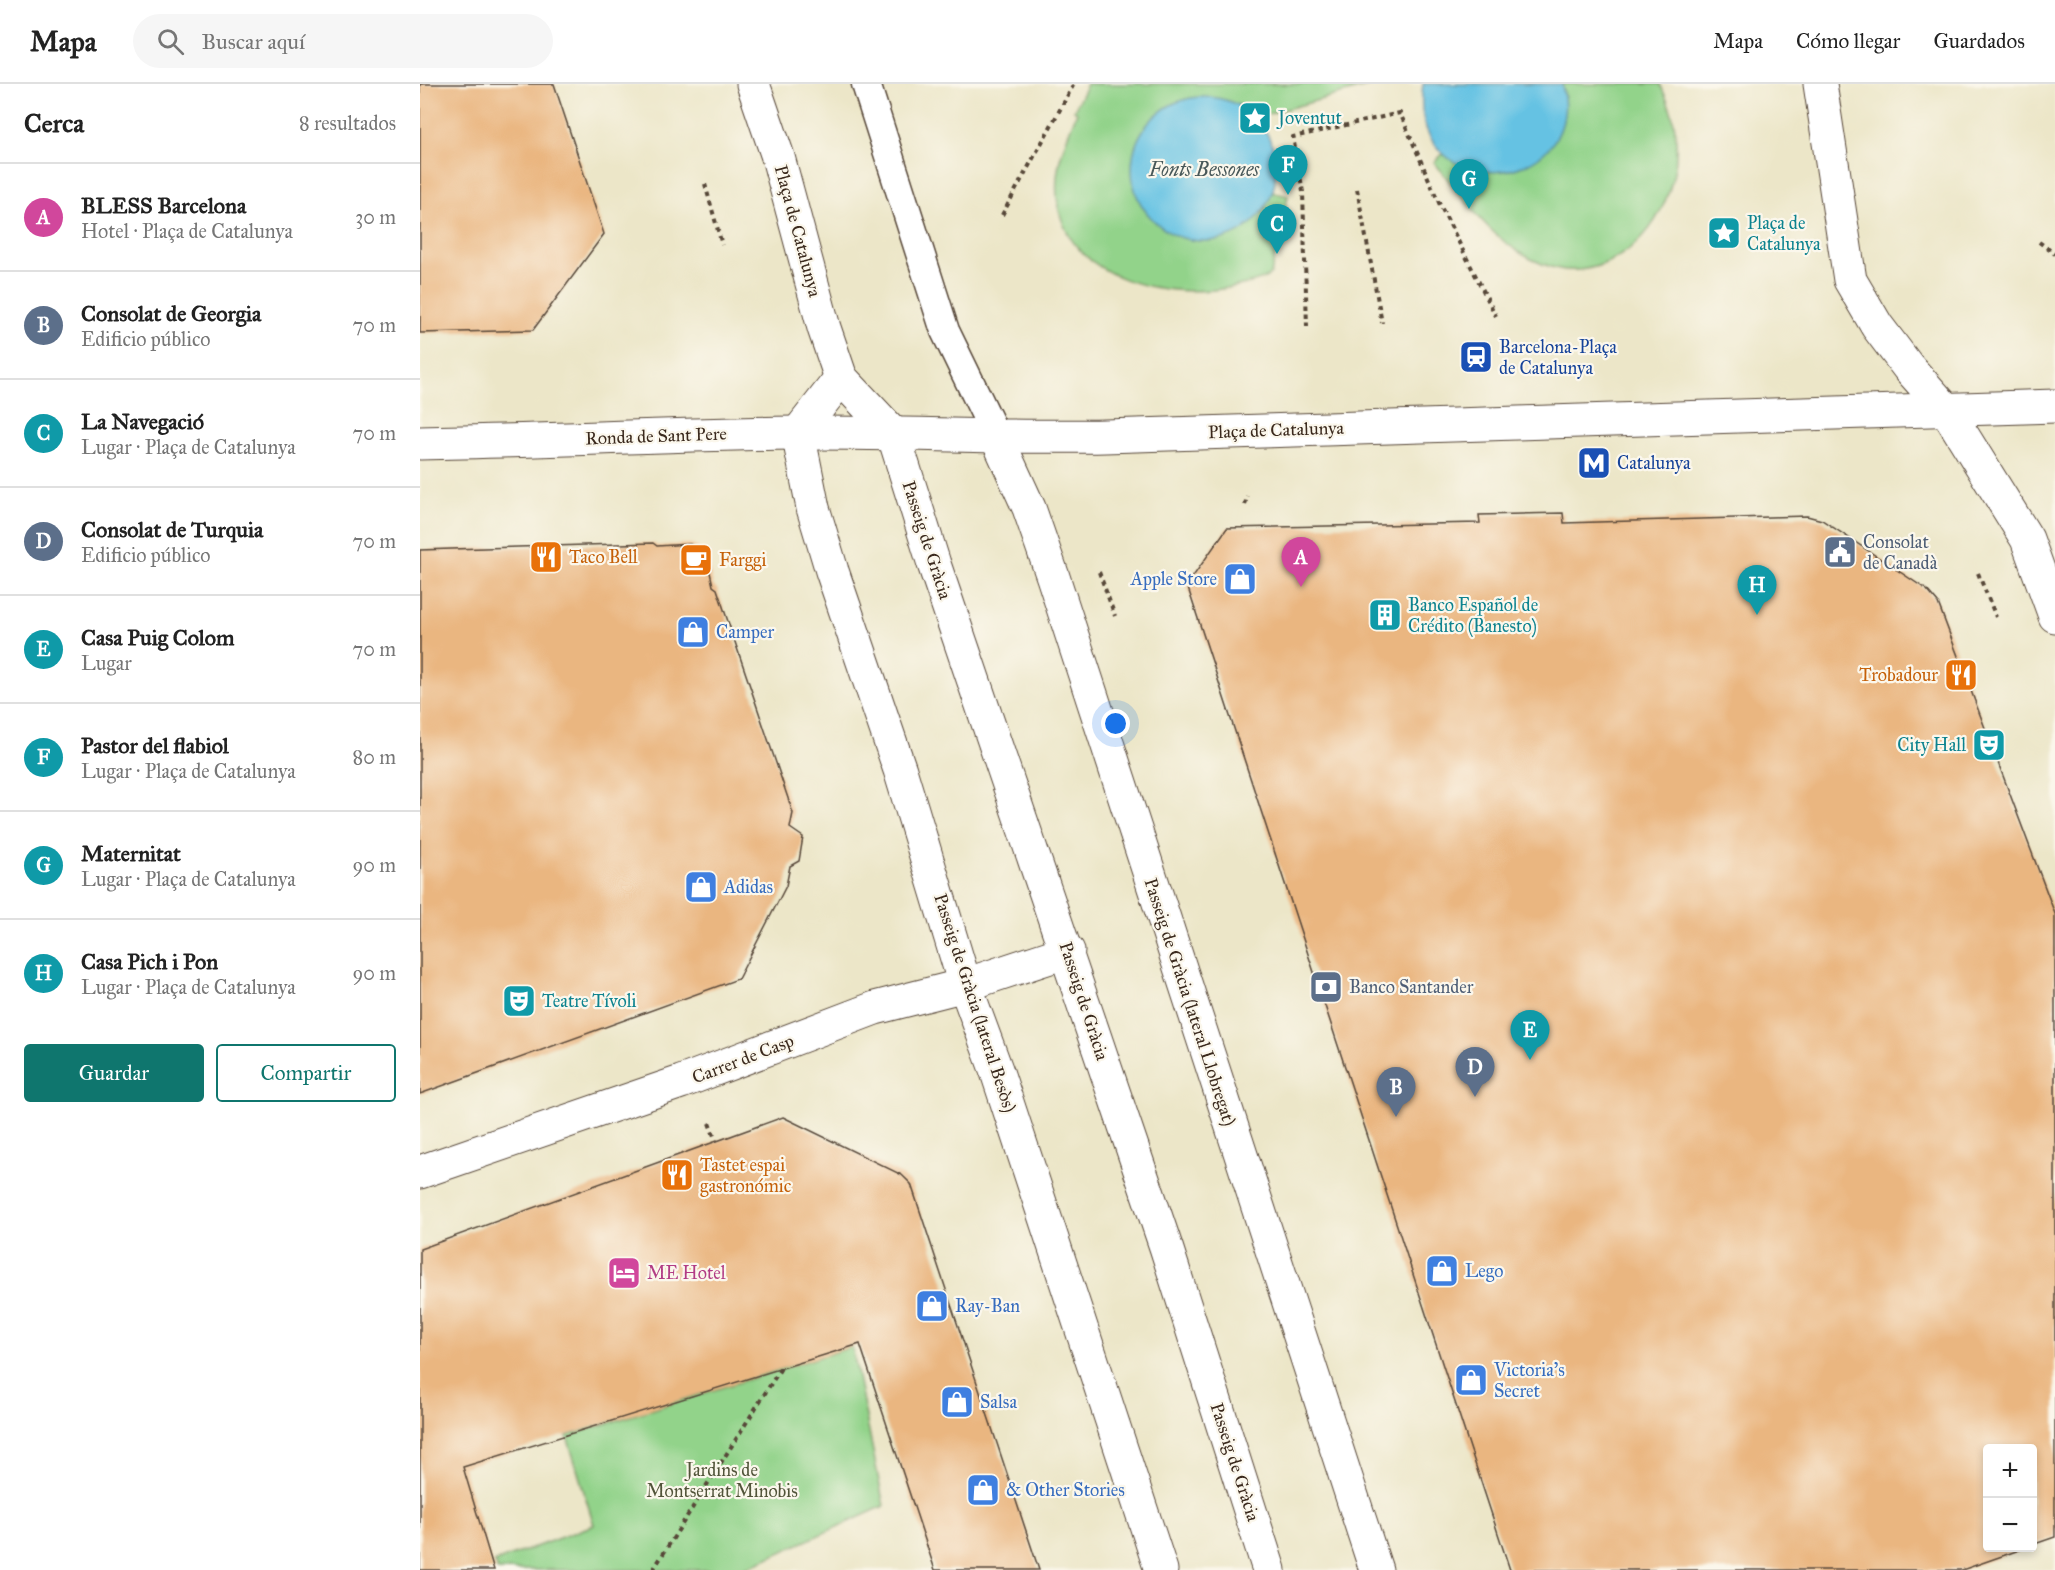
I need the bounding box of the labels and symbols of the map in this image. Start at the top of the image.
place icon: Joventut [1237,100,1273,136]
place label: Joventut [1276,107,1342,130]
pin: F [1268,146,1308,195]
water label: Fonts Bessones [1148,157,1260,181]
pin: G [1450,160,1488,209]
street label: Plaça de Catalunya [770,163,826,300]
pin: C [1258,204,1296,254]
place label: Plaça de Catalunya [1747,212,1821,255]
place icon: Plaça de Catalunya [1706,215,1742,251]
place label: Barcelona-Plaça de Catalunya [1499,336,1617,379]
station icon: Barcelona-Plaça de Catalunya [1458,339,1494,375]
street label: Plaça de Catalunya [1208,417,1345,443]
street label: Ronda de Sant Pere [585,423,727,449]
metro station icon: Catalunya [1576,445,1612,481]
place label: Catalunya [1617,452,1691,474]
street label: Passeig de Gràcia [897,478,957,603]
place label: Consolat de Canadà [1863,531,1938,574]
public building icon: Consolat de Canadà [1822,534,1858,570]
pin: A [1282,538,1320,587]
restaurant icon: Taco Bell [528,539,564,575]
cafe icon: Farggi [678,542,714,578]
place label: Taco Bell [569,546,638,568]
place label: Farggi [719,549,766,572]
shop icon: Apple Store [1222,561,1258,597]
pin: H [1738,566,1776,615]
place label: Apple Store [1130,568,1217,590]
place label: Banco Español de Crédito (Banesto) [1408,594,1538,638]
building icon: Banco Español de Crédito (Banesto) [1367,597,1403,633]
shop icon: Camper [675,614,711,650]
place label: Camper [716,621,775,643]
restaurant icon: Trobadour [1943,657,1979,693]
place label: Trobadour [1859,664,1938,686]
your location [1101,709,1130,738]
theatre icon: City Hall [1971,727,2007,763]
place label: City Hall [1897,734,1966,756]
shop icon: Adidas [683,869,719,905]
street label: Passeig de Gràcia (lateral Llobregat) [1138,875,1241,1129]
place label: Adidas [723,876,773,898]
street label: Passeig de Gràcia (lateral Besòs) [928,891,1021,1115]
street label: Passeig de Gràcia [1054,939,1114,1064]
bank icon: Banco Santander [1308,969,1344,1005]
place label: Banco Santander [1349,976,1474,998]
theatre icon: Teatre Tívoli [501,983,537,1019]
place label: Teatre Tívoli [542,990,637,1012]
pin: E [1510,1010,1550,1060]
street label: Carrer de Casp [689,1030,797,1088]
pin: D [1456,1048,1494,1097]
pin: B [1376,1068,1416,1117]
place label: Tastet espai gastronómic [700,1154,792,1198]
restaurant icon: Tastet espai gastronómic [659,1157,695,1193]
shop icon: Lego [1424,1253,1460,1289]
hotel icon: ME Hotel [606,1255,642,1291]
place label: Lego [1465,1260,1503,1283]
place label: ME Hotel [647,1262,726,1284]
shop icon: Ray-Ban [914,1288,950,1324]
place label: Ray-Ban [955,1295,1020,1317]
place label: Victoria's Secret [1493,1359,1565,1402]
shop icon: Victoria's Secret [1453,1362,1489,1398]
shop icon: Salsa [939,1384,975,1420]
place label: Salsa [980,1391,1017,1413]
street label: Passeig de Gràcia [1205,1400,1265,1525]
park label: Jardins de Montserrat Minobis [646,1459,798,1502]
shop icon: & Other Stories [965,1472,1001,1508]
place label: & Other Stories [1006,1479,1125,1501]

